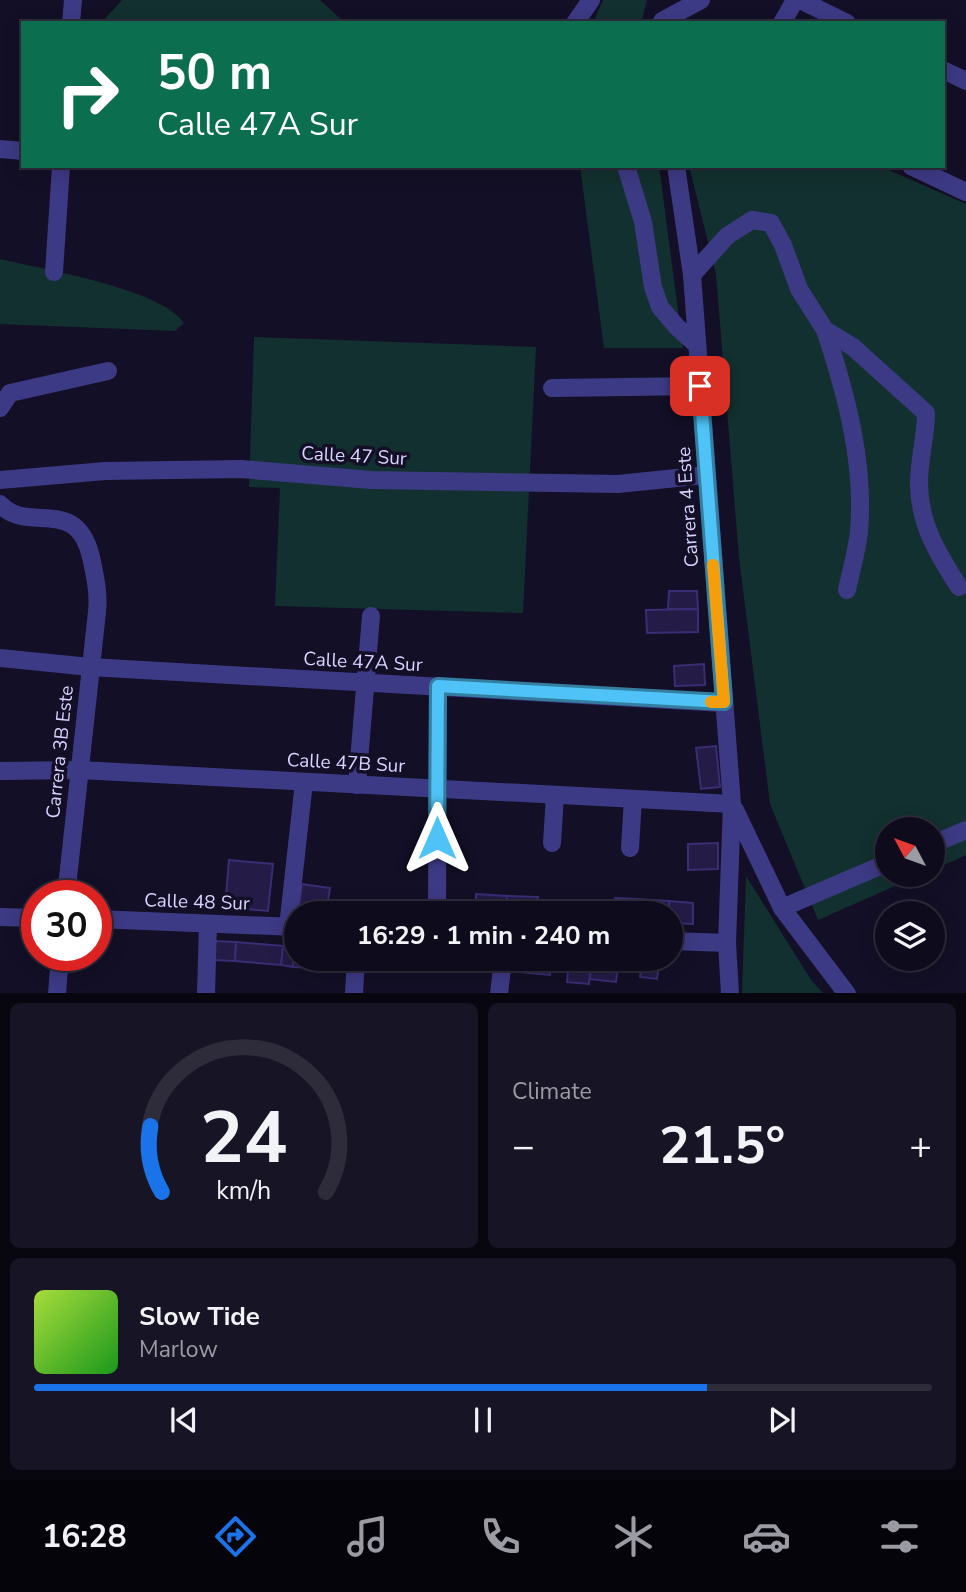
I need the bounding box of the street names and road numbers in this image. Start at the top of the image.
street label: Calle 47 Sur [301,440,408,472]
street label: Carrera 4 Este [671,446,705,568]
street label: Calle 47A Sur [303,646,423,678]
street label: Carrera 3B Este [40,684,80,820]
street label: Calle 47B Sur [286,747,406,779]
street label: Calle 48 Sur [144,887,250,917]

